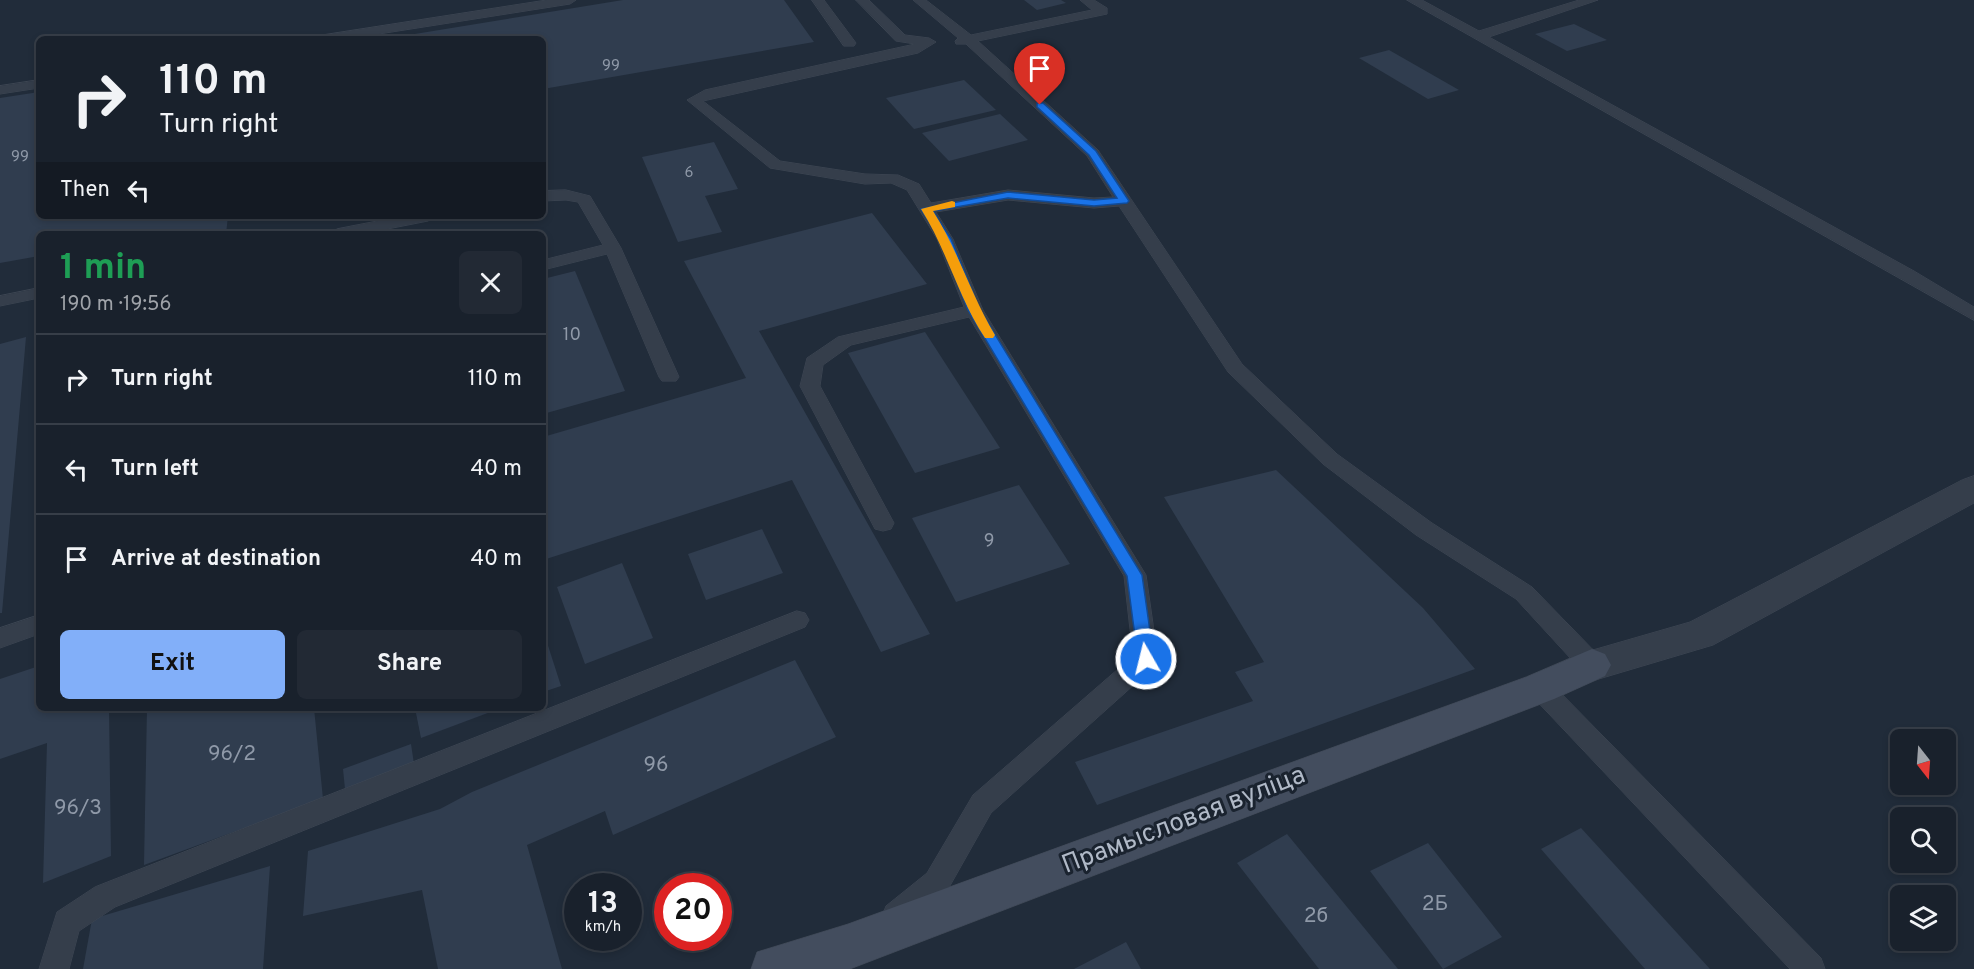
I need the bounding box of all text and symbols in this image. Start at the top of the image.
pin [1014,43,1065,105]
icon: arrive [1023,52,1056,85]
text: 110 m [159,56,268,109]
house number: 99 [602,57,620,76]
icon: right [60,60,138,138]
text: Turn right [159,108,278,142]
house number: 99 [11,148,29,167]
house number: 6 [685,164,694,183]
icon: left [122,174,155,207]
text: Then [60,177,110,204]
text: 1 min [60,246,146,292]
button: close [459,251,522,314]
text: 190 m · 19:56 [60,292,171,318]
house number: 10 [563,324,581,347]
icon: right [60,363,93,396]
text: Turn right [111,366,213,393]
text: 110 m [468,366,522,393]
icon: left [60,453,93,486]
text: Turn left [111,456,199,483]
text: 40 m [470,456,522,483]
house number: 9 [984,530,994,553]
icon: arrive [60,543,93,576]
text: Arrive at destination [111,546,321,573]
text: 40 m [470,546,522,573]
position arrow [1114,627,1178,691]
button: Exit [60,630,285,699]
button: Share [297,630,522,699]
north arrow [1890,729,1956,795]
map controls [1890,729,1956,951]
house number: 96/2 [208,741,256,768]
house number: 96 [643,752,669,779]
street label: Прамысловая вуліца [1058,759,1310,883]
house number: 96/3 [54,795,102,822]
button: search [1890,807,1956,873]
speed limit sign: 20 [654,873,732,951]
button: layers [1890,885,1956,951]
text: 13 [588,886,618,923]
house number: 2Б [1422,891,1448,918]
house number: 2б [1304,903,1328,930]
text: km/h [585,918,621,937]

